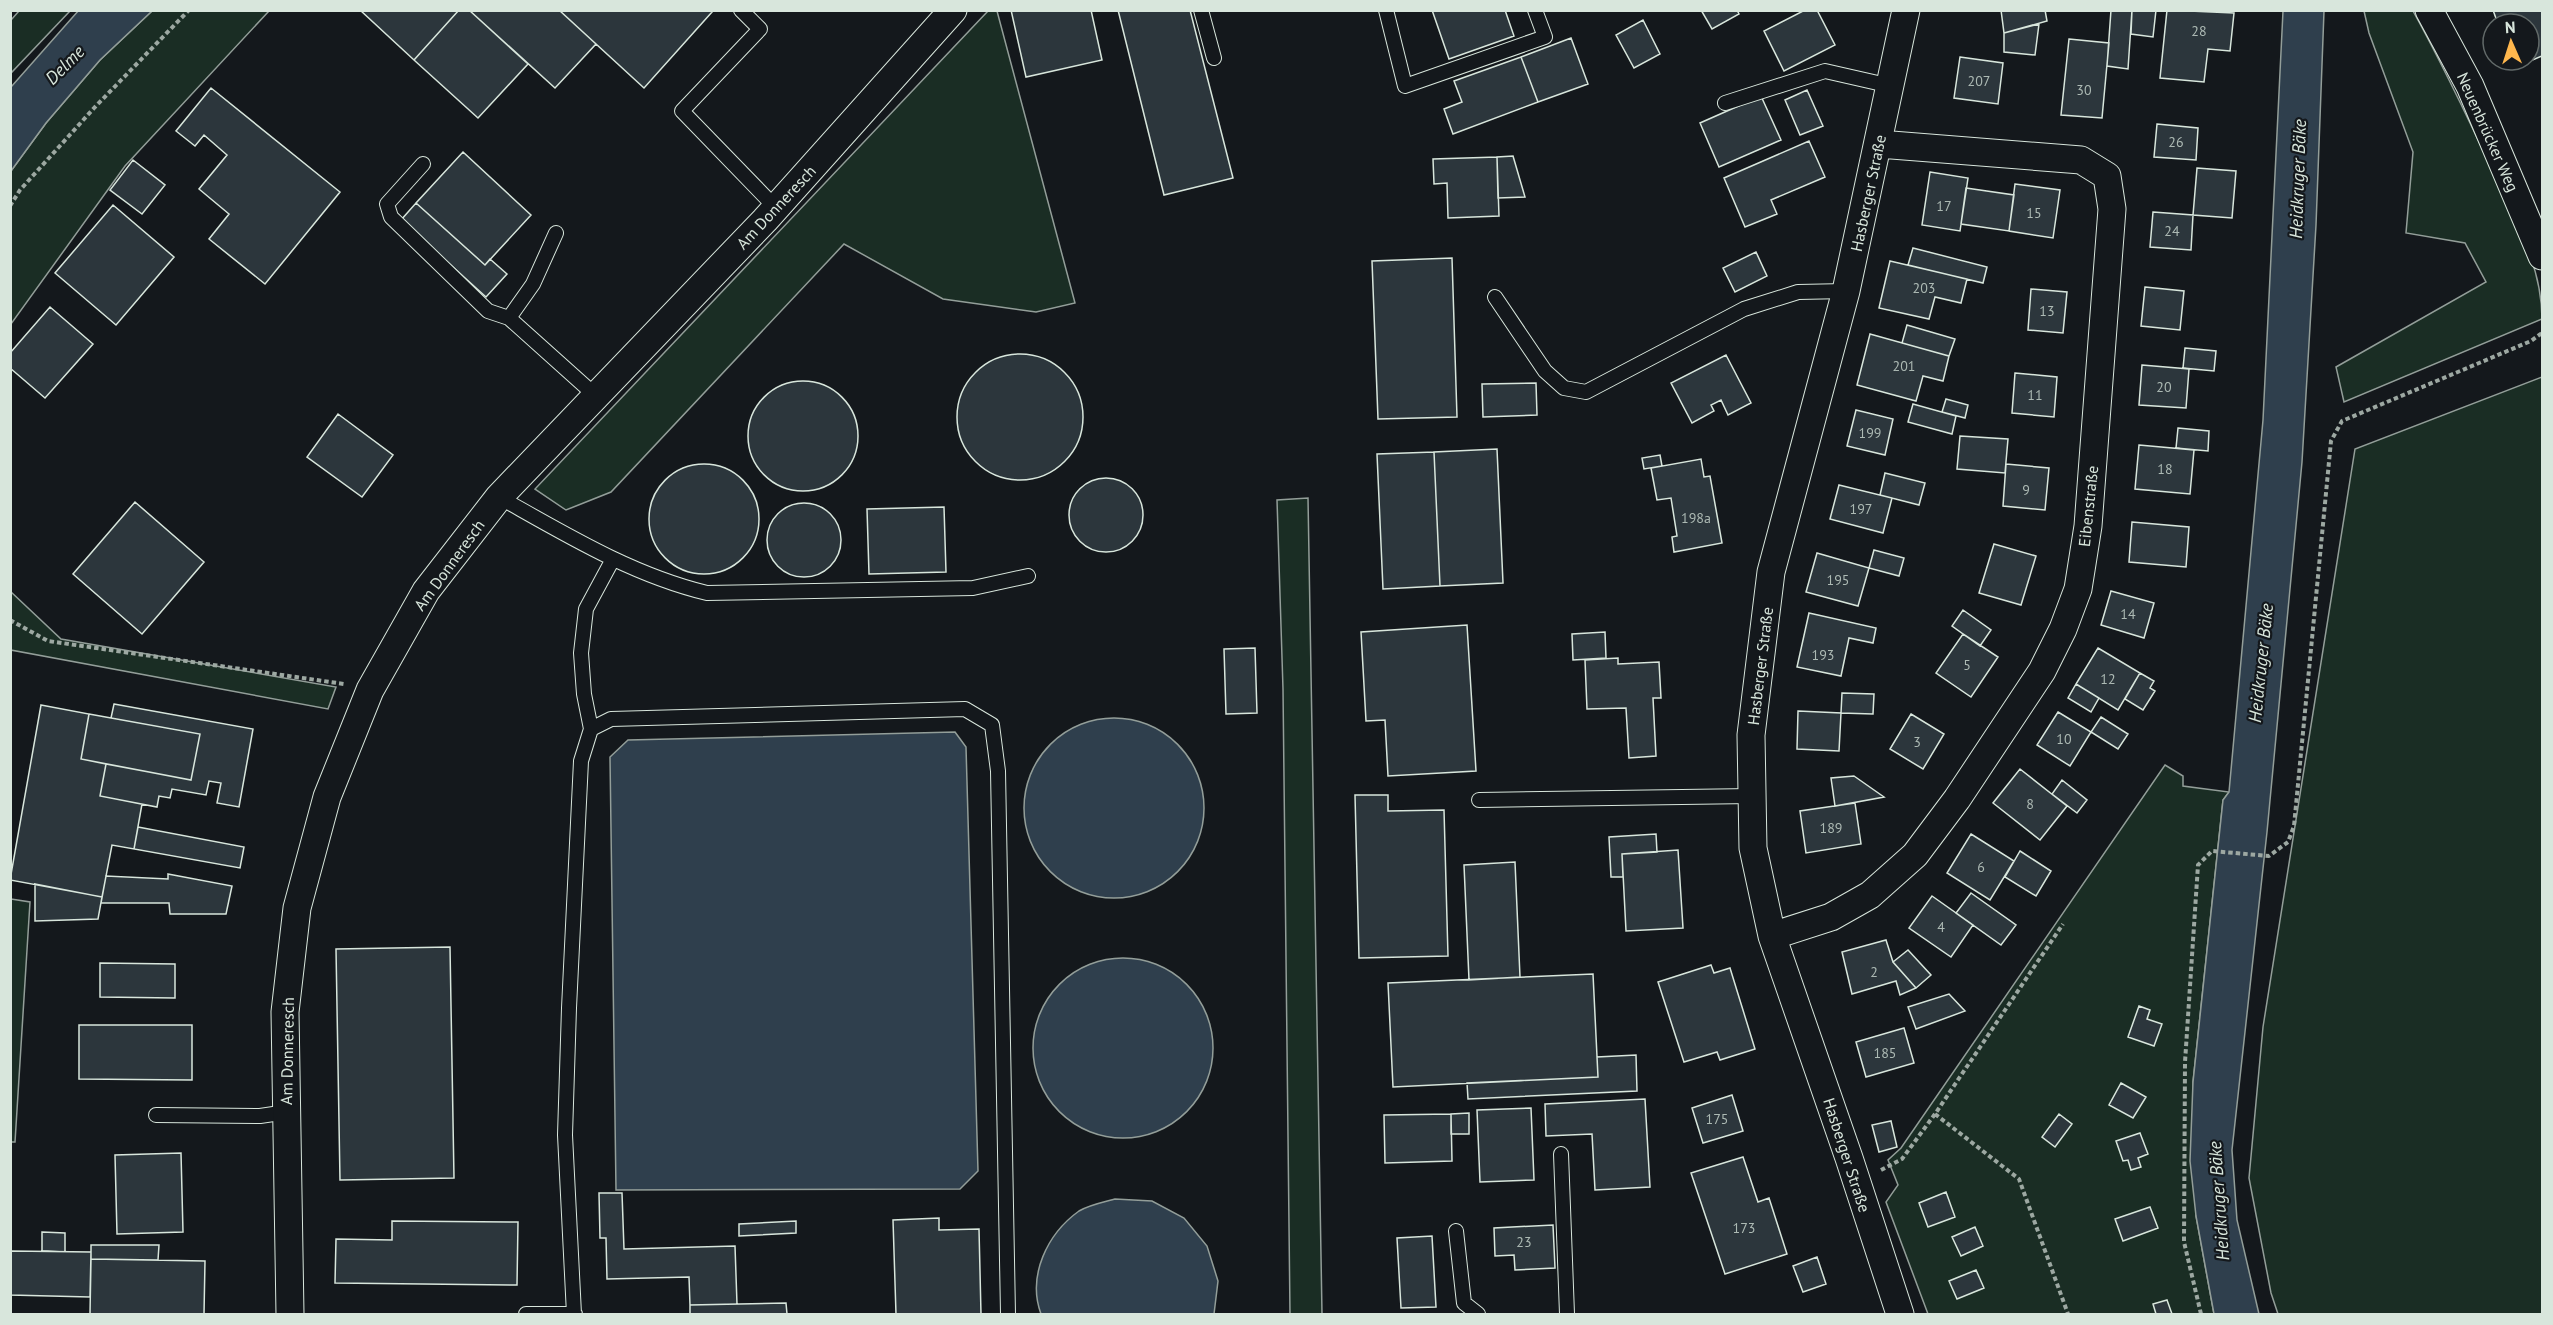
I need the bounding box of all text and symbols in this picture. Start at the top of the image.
north arrow [2481,12,2541,72]
text: N [2504,17,2516,37]
house number: 28 [2191,22,2207,40]
water label: Delme [40,40,90,89]
street label: Neuenbrücker Weg [2453,69,2523,195]
house number: 207 [1968,72,1990,90]
house number: 30 [2076,81,2092,99]
water label: Heidkruger Bäke [2284,118,2311,239]
street label: Hasberger Straße [1846,133,1890,253]
house number: 26 [2168,133,2184,151]
street label: Am Donneresch [732,161,820,253]
house number: 17 [1936,197,1952,215]
house number: 15 [2026,204,2042,222]
house number: 24 [2164,222,2180,240]
house number: 203 [1913,279,1935,297]
house number: 13 [2039,302,2055,320]
house number: 201 [1893,357,1915,375]
house number: 20 [2156,378,2172,396]
house number: 11 [2027,386,2043,404]
house number: 199 [1859,424,1881,442]
house number: 18 [2157,460,2173,478]
street label: Eibenstraße [2074,464,2102,548]
house number: 9 [2022,481,2030,499]
house number: 197 [1850,500,1872,518]
house number: 198a [1681,509,1711,527]
street label: Am Donneresch [409,516,489,614]
house number: 195 [1827,571,1849,589]
water label: Heidkruger Bäke [2243,602,2278,724]
house number: 14 [2120,605,2136,623]
street label: Hasberger Straße [1743,606,1777,726]
house number: 193 [1812,646,1834,664]
house number: 5 [1963,656,1971,674]
house number: 12 [2100,670,2116,688]
house number: 10 [2056,730,2072,748]
house number: 3 [1913,733,1921,751]
house number: 8 [2026,795,2034,813]
house number: 189 [1820,819,1842,837]
house number: 6 [1977,858,1985,876]
house number: 4 [1937,918,1945,936]
house number: 2 [1870,963,1878,981]
street label: Am Donneresch [276,997,298,1105]
house number: 185 [1874,1044,1896,1062]
street label: Hasberger Straße [1819,1095,1875,1215]
house number: 175 [1706,1110,1728,1128]
water label: Heidkruger Bäke [2203,1140,2234,1262]
house number: 173 [1733,1219,1755,1237]
house number: 23 [1516,1233,1532,1251]

